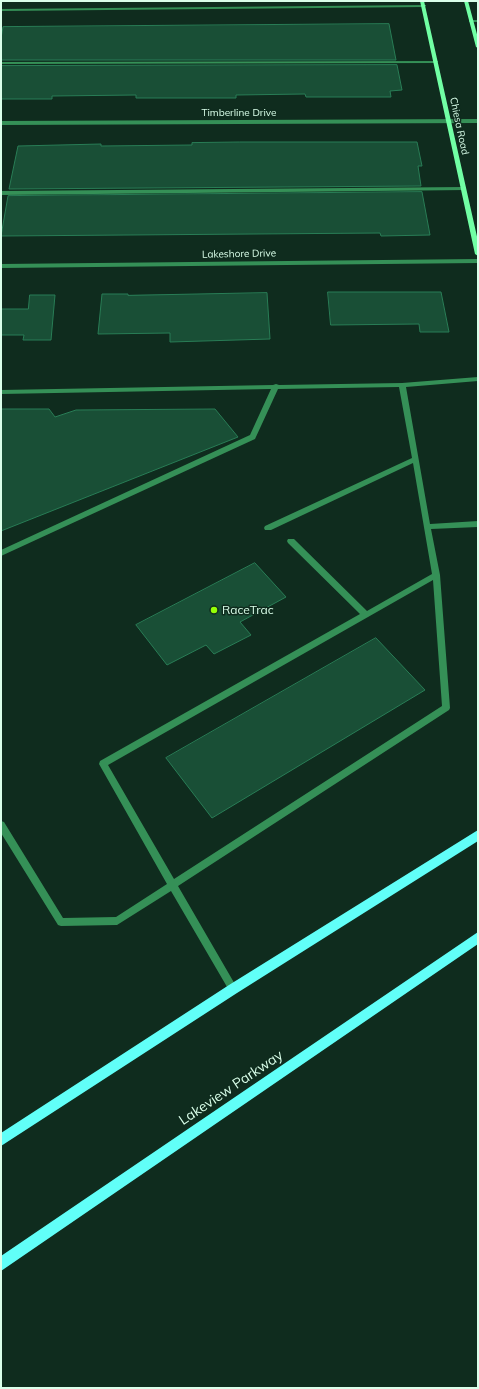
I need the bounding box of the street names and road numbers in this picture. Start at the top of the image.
street label: Chiesa Road [447,96,471,156]
street label: Timberline Drive [201,107,277,119]
street label: Lakeshore Drive [202,247,276,261]
street label: Lakeview Parkway [176,1047,286,1129]

